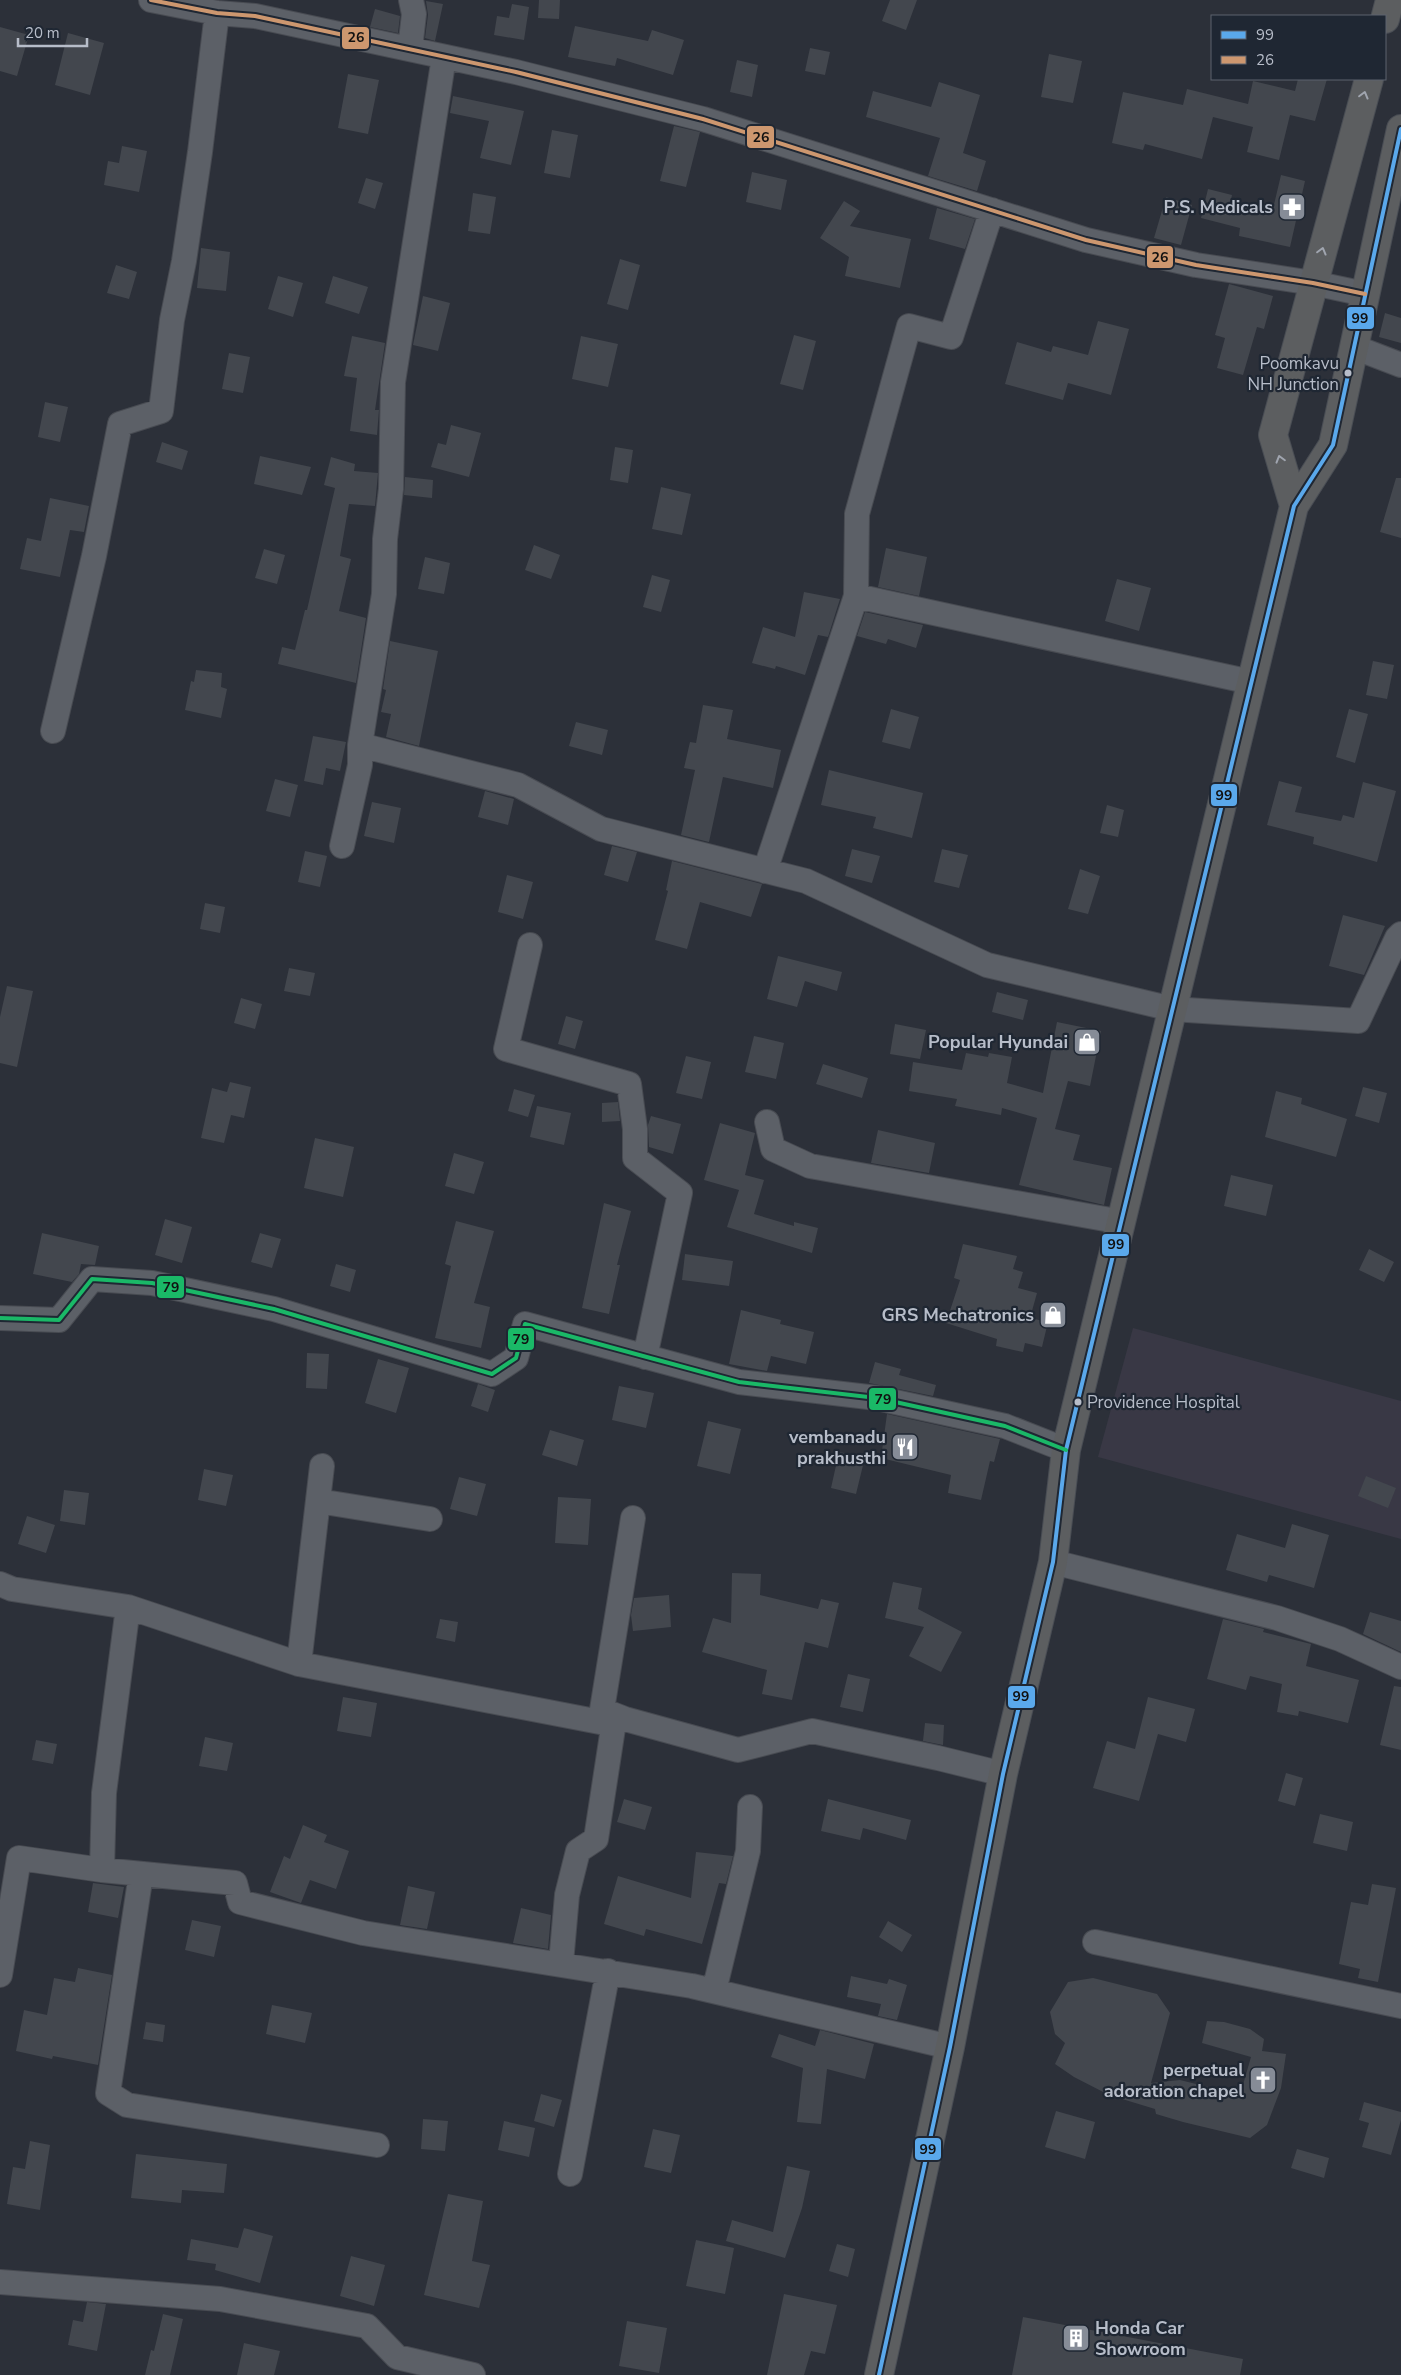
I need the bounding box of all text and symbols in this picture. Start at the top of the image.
scale bar [18,15,86,47]
legend [1211,15,1386,80]
text: 20 m [25,23,60,43]
text: 99 [1256,25,1274,45]
line badge: 26 [341,26,370,50]
text: 26 [348,28,364,47]
text: 26 [1256,50,1274,70]
one-way arrow [1359,91,1369,99]
line badge: 26 [746,125,775,149]
text: 26 [753,128,769,147]
pharmacy icon: P.S. Medicals [1277,192,1307,222]
place label: P.S. Medicals [1164,195,1273,219]
line badge: 26 [1146,245,1174,269]
one-way arrow [1316,247,1327,256]
text: 26 [1152,248,1168,267]
line badge: 99 [1346,306,1375,330]
text: 99 [1352,309,1368,328]
place label: Poomkavu NH Junction [1248,352,1339,396]
marker: Poomkavu NH Junction [1343,368,1353,378]
one-way arrow [1275,455,1286,463]
line badge: 99 [1210,783,1238,807]
text: 99 [1216,786,1232,805]
shop icon: Popular Hyundai [1072,1027,1102,1057]
place label: Popular Hyundai [928,1030,1068,1054]
line badge: 99 [1101,1233,1130,1257]
text: 99 [1108,1235,1124,1254]
line badge: 79 [156,1275,185,1299]
text: 79 [163,1278,179,1297]
shop icon: GRS Mechatronics [1038,1300,1068,1330]
place label: GRS Mechatronics [881,1303,1034,1327]
line badge: 79 [507,1327,535,1351]
text: 79 [513,1330,529,1349]
line badge: 79 [868,1387,897,1411]
text: 79 [875,1390,891,1409]
place label: Providence Hospital [1087,1391,1240,1414]
marker: Providence Hospital [1073,1397,1083,1407]
place label: vembanadu prakhusthi [788,1425,886,1470]
restaurant icon: vembanadu prakhusthi [890,1432,920,1462]
line badge: 99 [1007,1685,1036,1709]
text: 99 [1013,1687,1029,1706]
place label: perpetual adoration chapel [1104,2058,1244,2103]
church icon: perpetual adoration chapel [1248,2065,1278,2095]
line badge: 99 [914,2137,942,2161]
text: 99 [920,2140,936,2159]
place label: Honda Car Showroom [1095,2316,1186,2361]
building icon: Honda Car Showroom [1061,2323,1091,2353]

